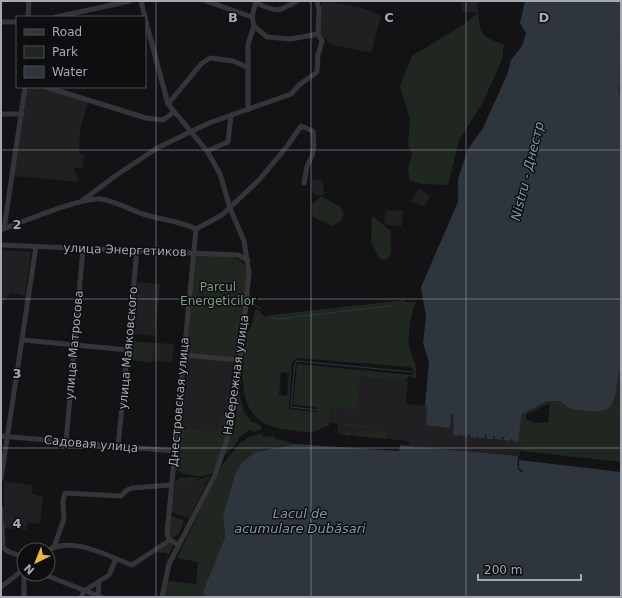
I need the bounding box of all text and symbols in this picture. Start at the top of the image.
text: B [228,10,238,25]
text: C [384,10,394,25]
text: D [539,10,550,25]
legend [16,16,146,88]
text: Road [52,25,82,39]
text: Park [52,45,78,59]
text: Water [52,65,88,79]
water label: Nistru - Днестр [508,120,547,222]
text: 2 [12,217,22,232]
street label: улица Энергетиков [63,241,187,259]
park label: Parcul Energeticilor [180,280,256,308]
street label: улица Маяковского [116,286,140,410]
street label: улица Матросова [62,290,86,400]
street label: Набережная улица [221,314,251,436]
street label: Днестровская улица [166,336,192,468]
text: 3 [12,366,22,381]
street label: Садовая улица [43,433,139,455]
water label: Lacul de acumulare Dubăsari [234,506,366,536]
text: 4 [12,516,22,531]
north arrow [16,542,56,582]
scale bar [478,556,581,582]
text: N [22,561,37,577]
text: 200 m [484,563,522,577]

